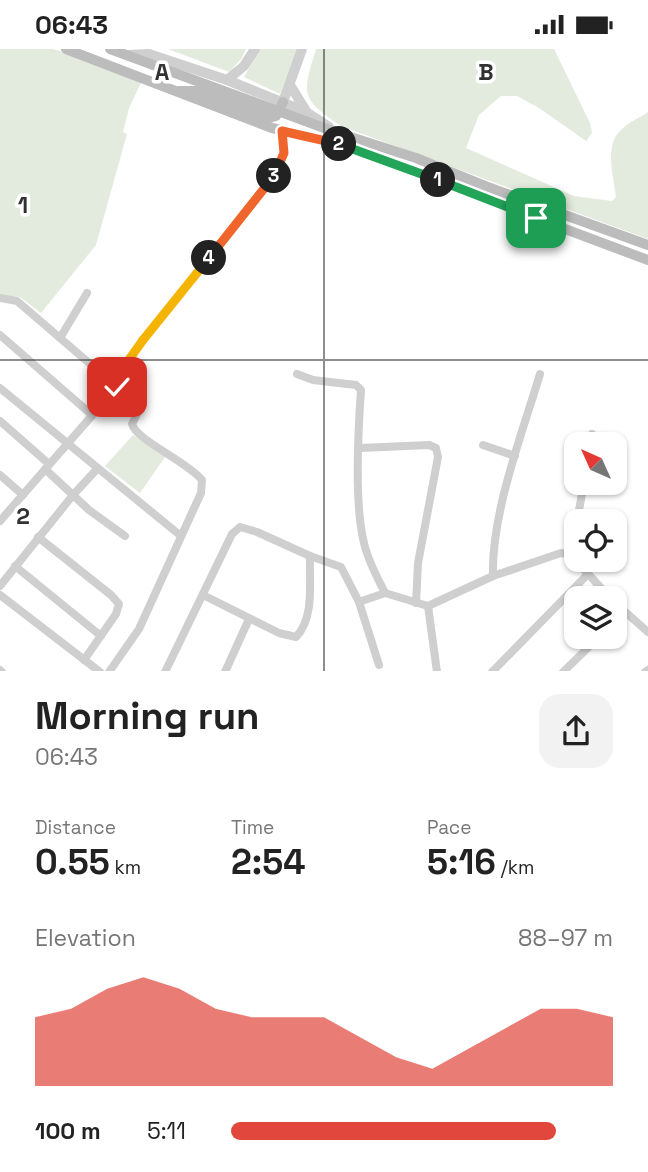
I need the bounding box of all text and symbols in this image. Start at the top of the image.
text: 06:43 [35,8,108,42]
text: A [155,57,170,87]
text: B [478,57,494,87]
pin: 2 [322,127,356,161]
text: 2 [333,131,344,156]
pin: 3 [256,159,292,193]
text: 3 [268,163,279,188]
pin: 1 [420,163,456,197]
text: 1 [433,167,442,192]
pin [506,188,566,248]
text: 1 [18,190,28,220]
icon: arrive [517,199,555,237]
pin: 4 [192,241,227,276]
text: 4 [202,245,215,270]
pin [87,357,147,417]
icon: check [98,368,136,406]
north arrow [564,432,626,495]
map controls [564,432,627,649]
text: 2 [16,501,30,531]
button: locate [564,509,627,572]
button: layers [564,586,627,649]
text: Morning run [35,692,260,740]
button: share [539,694,613,768]
text: 06:43 [35,742,98,772]
text: Distance [35,815,116,840]
text: Time [231,815,274,840]
text: Pace [427,815,471,840]
text: 0.55 [35,840,110,884]
text: 2:54 [231,840,305,884]
text: 5:16 [427,840,496,884]
text: km [110,855,141,880]
text: /km [496,855,534,880]
text: Elevation [35,923,136,953]
text: 88–97 m [518,923,613,953]
text: 100 m [35,1116,101,1146]
text: 5:11 [147,1116,186,1146]

